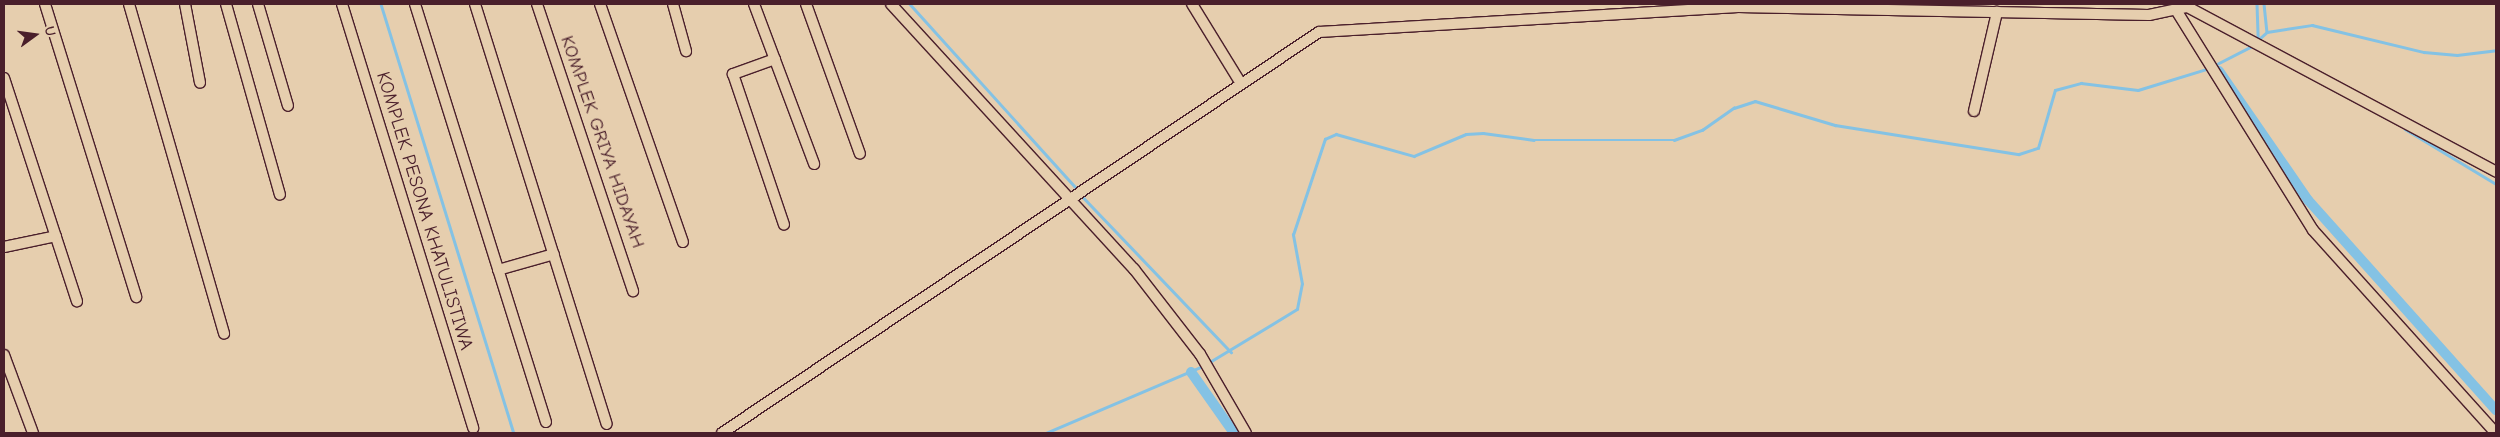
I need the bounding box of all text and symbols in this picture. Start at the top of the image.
north arrow [10,10,60,60]
text: U [41,25,59,38]
street label: KOMPLEK GRIYA HIDAYAH [555,33,649,251]
street label: KOMPLEK PESONA KHATULISTIWA [371,69,477,353]

